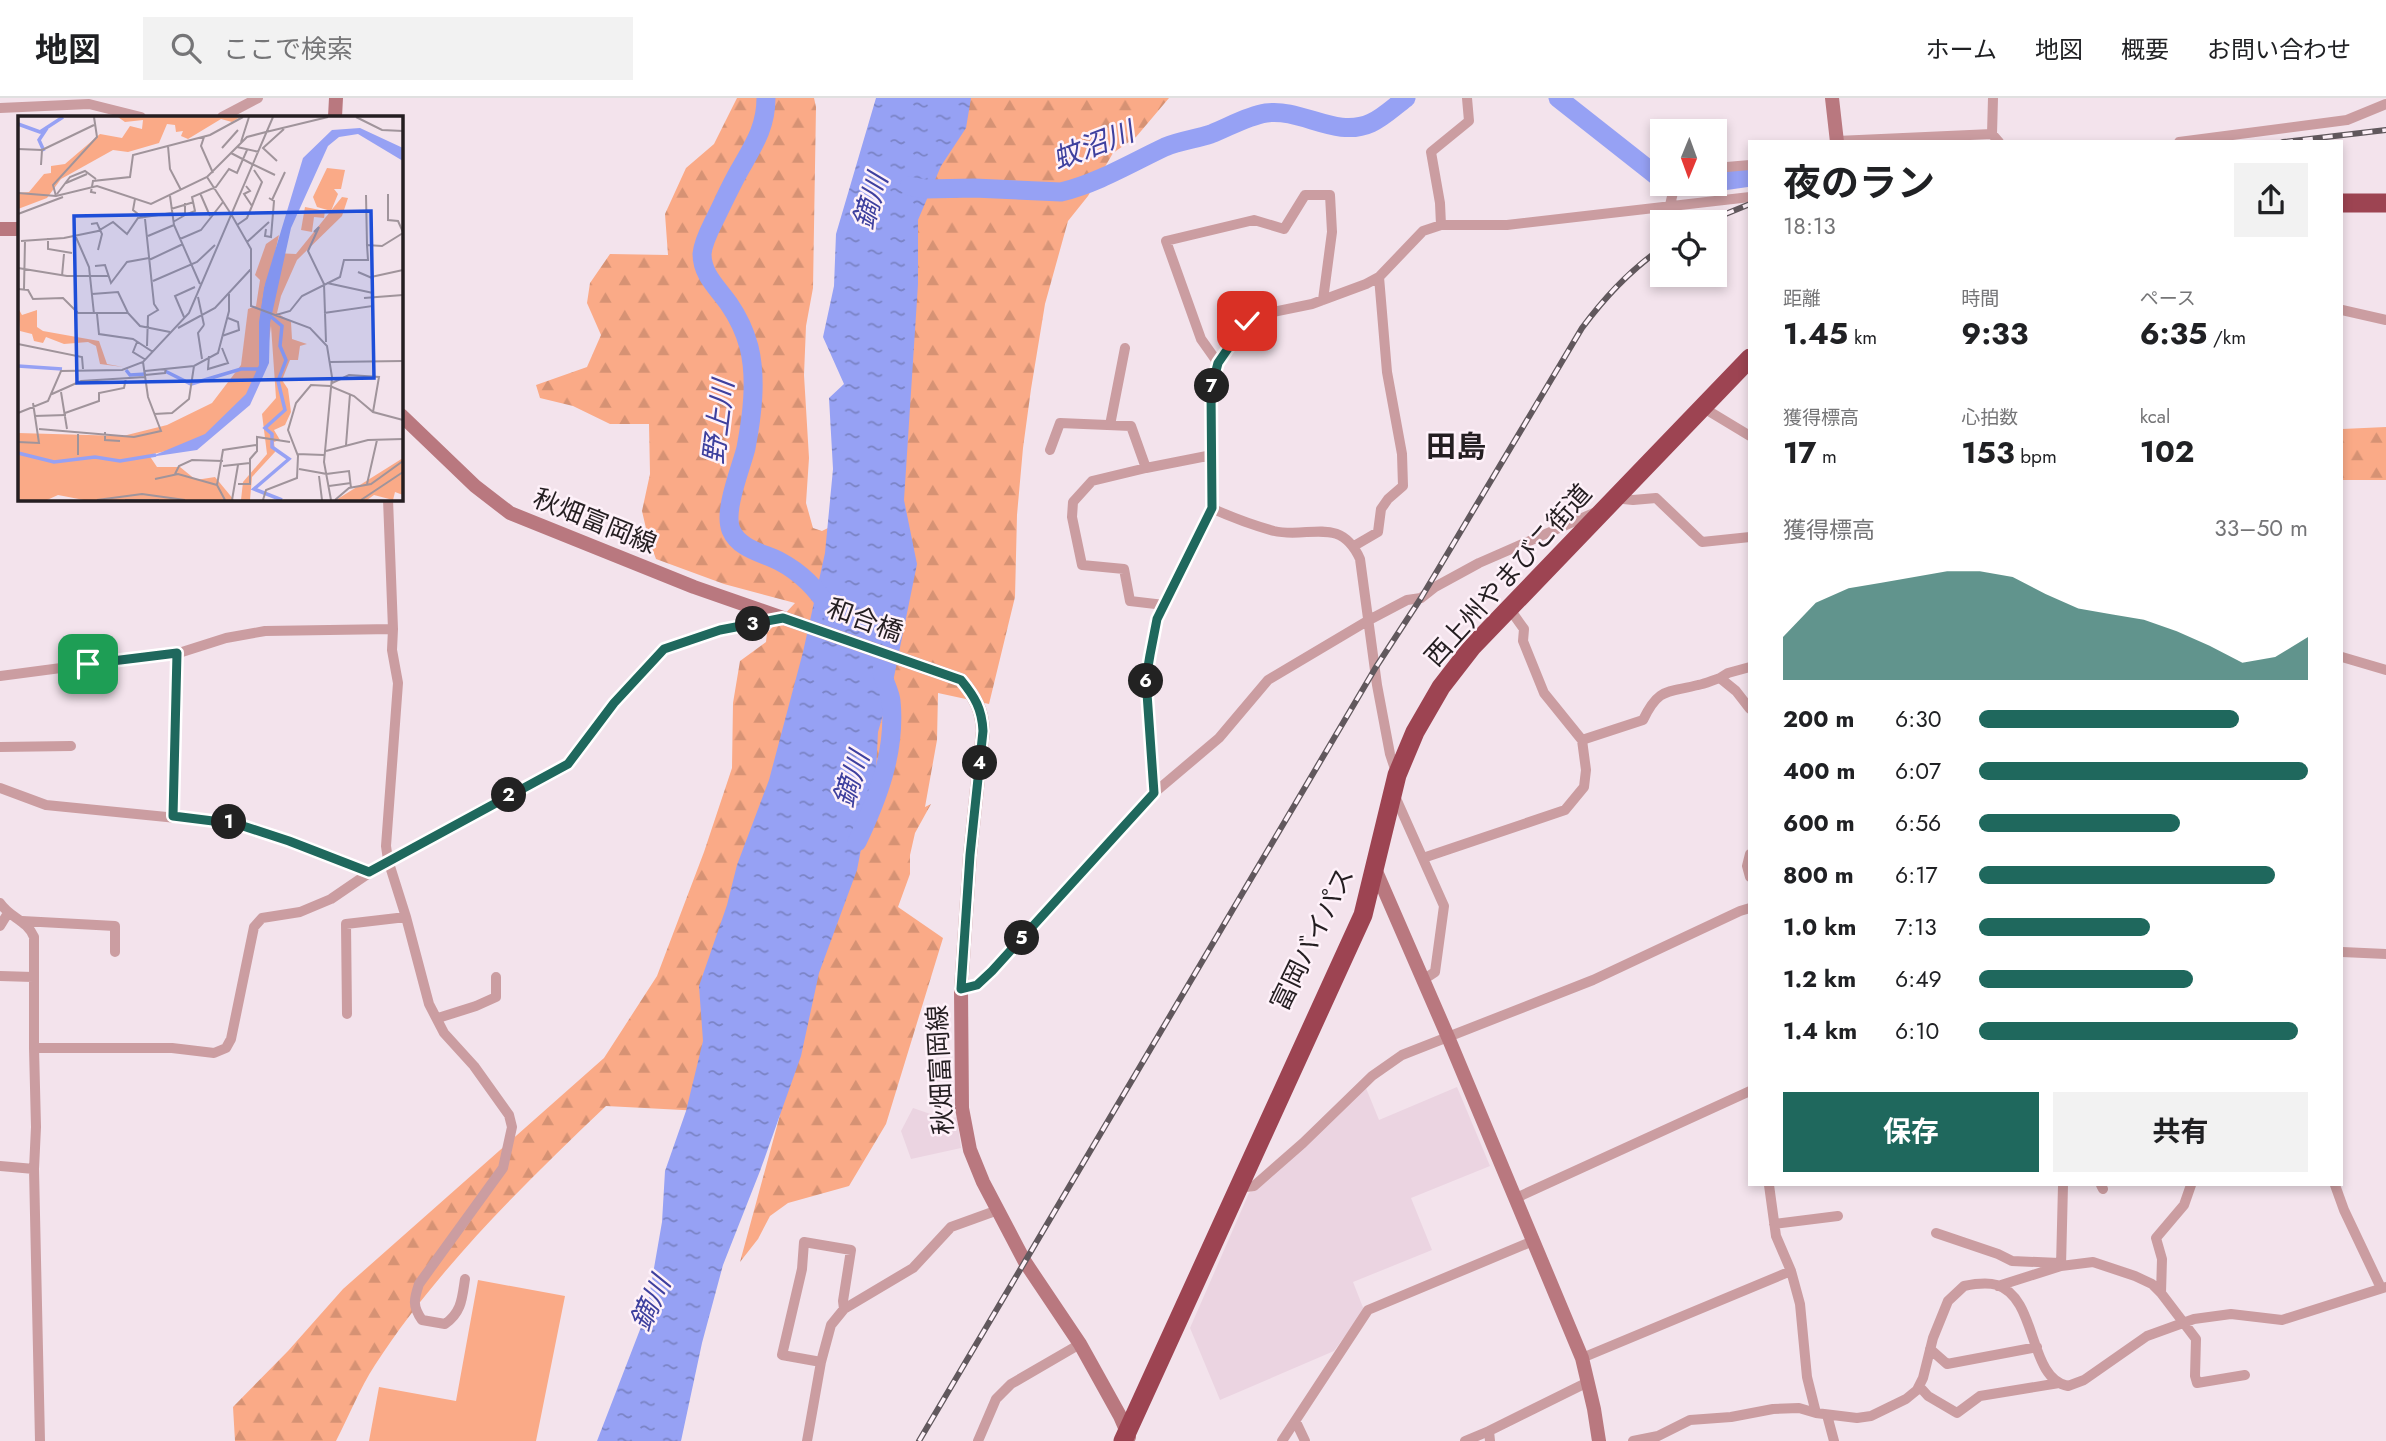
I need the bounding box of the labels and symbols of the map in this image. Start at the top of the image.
water label: 蚊沼川 [1047,110,1143,180]
inset map [18,116,402,500]
north arrow [1650,119,1727,196]
water label: 鏑川 [843,166,899,234]
pin [1217,291,1277,351]
pin: 7 [1194,368,1230,404]
water label: 野上川 [693,375,744,466]
district label: 田島 [1426,425,1486,468]
street label: 西上州やまびこ街道 [1416,475,1600,675]
street label: 秋畑富岡線 [528,479,662,563]
street label: 和合橋 [822,589,908,651]
pin: 3 [736,606,770,642]
pin [58,634,118,694]
pin: 6 [1128,664,1164,698]
water label: 鏑川 [823,743,881,812]
pin: 4 [962,746,998,780]
pin: 2 [491,778,526,812]
pin: 1 [212,804,246,840]
street label: 富岡バイパス [1261,861,1363,1017]
pin: 5 [1004,920,1040,956]
street label: 秋畑富岡線 [918,1004,962,1136]
water label: 鏑川 [620,1266,682,1337]

